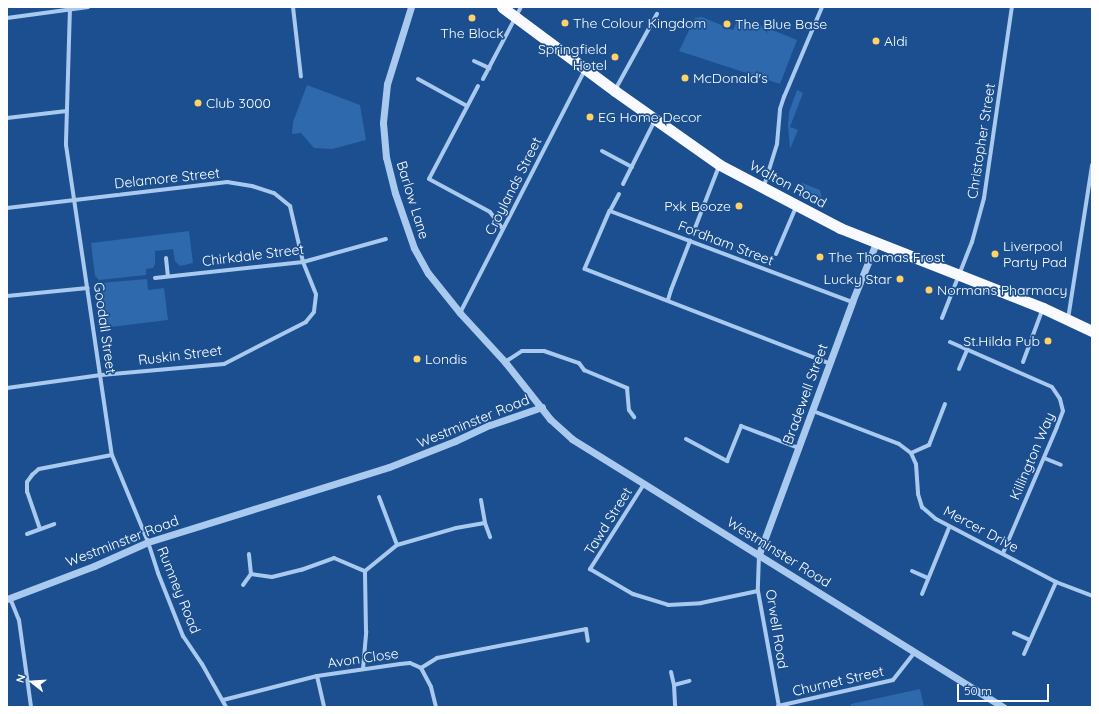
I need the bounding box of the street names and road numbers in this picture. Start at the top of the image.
street label: Christopher Street [964,82,998,200]
street label: Croylands Street [481,134,545,238]
street label: Walton Road [747,157,829,211]
street label: Barlow Lane [393,159,433,241]
street label: Delamore Street [113,164,221,192]
street label: Fordham Street [676,217,776,269]
street label: Chirkdale Street [201,240,305,270]
street label: Goodall Street [90,281,120,375]
street label: Bradewell Street [779,341,831,447]
street label: Ruskin Street [137,342,223,368]
street label: Westminster Road [414,391,532,451]
street label: Killington Way [1006,410,1058,502]
street label: Tawd Street [581,484,635,558]
street label: Mercer Drive [941,502,1021,556]
street label: Westminster Road [63,512,181,570]
street label: Westminster Road [724,513,834,591]
street label: Rumney Road [154,544,204,636]
street label: Orwell Road [762,588,792,670]
street label: Avon Close [326,645,400,671]
street label: Churnet Street [791,662,885,700]

